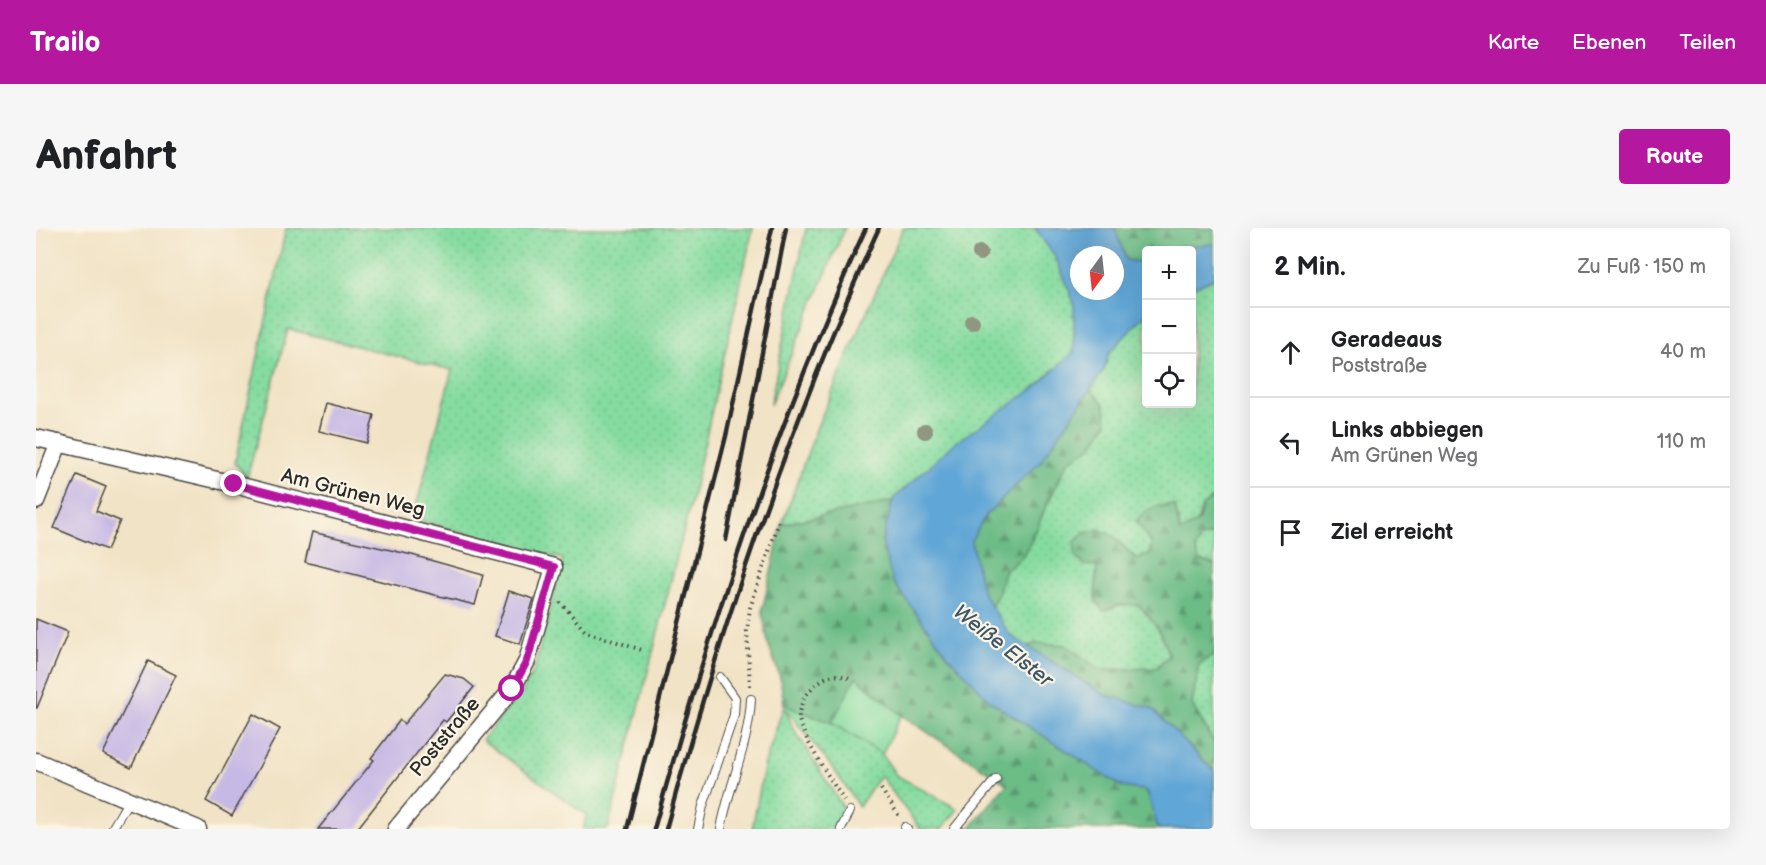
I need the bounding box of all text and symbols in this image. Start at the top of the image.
text: Trailo [30,26,101,59]
text: Karte [1488,30,1539,55]
text: Ebenen [1572,30,1646,55]
text: Teilen [1679,30,1736,55]
button: Route [1619,129,1730,184]
text: Anfahrt [36,131,177,182]
north arrow [1070,246,1124,300]
map controls [1142,246,1196,408]
button: + [1142,246,1196,300]
text: 2 Min. [1274,252,1346,283]
text: Zu Fuß · 150 m [1578,255,1706,279]
button: − [1142,300,1196,354]
text: Geradeaus [1331,327,1442,354]
icon: ahead [1274,336,1307,369]
text: 40 m [1660,340,1706,364]
button: locate [1142,354,1196,408]
text: Poststraße [1331,354,1427,378]
text: Links abbiegen [1331,417,1484,444]
icon: left [1274,426,1307,459]
text: 110 m [1657,430,1706,454]
text: Am Grünen Weg [1331,444,1478,468]
street label: Am Grünen Weg [279,464,427,522]
route end [220,470,246,496]
icon: arrive [1274,516,1307,549]
text: Ziel erreicht [1331,519,1453,546]
water label: Weiße Elster [948,599,1059,693]
route start [498,675,524,701]
street label: Poststraße [405,692,485,782]

